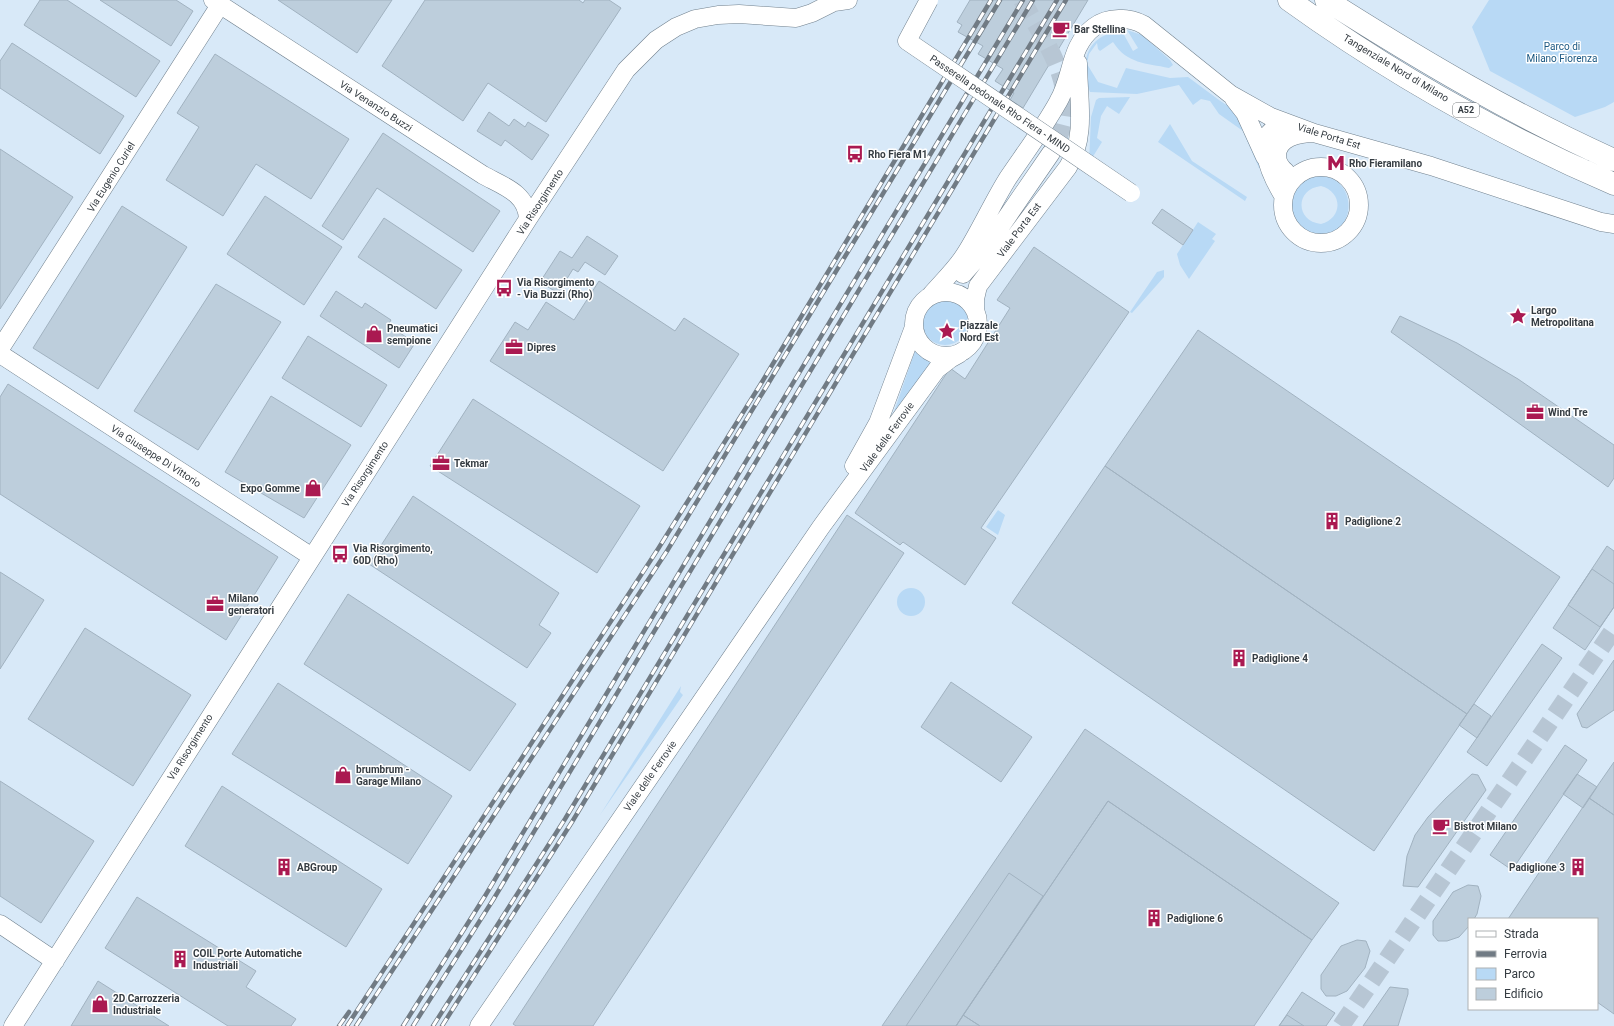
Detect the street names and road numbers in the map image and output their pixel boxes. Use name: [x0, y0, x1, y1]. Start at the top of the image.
street label: Tangenziale Nord di Milano: [1341, 32, 1451, 104]
street label: Passerella pedonale Rho Fiera - MIND: [928, 53, 1072, 155]
street label: Via Venanzio Buzzi: [338, 78, 414, 134]
road number: A52: [1453, 103, 1479, 117]
street label: Viale Porta Est: [1296, 121, 1362, 151]
street label: Via Eugenio Curiel: [85, 140, 137, 214]
street label: Via Risorgimento: [515, 167, 565, 237]
street label: Viale Porta Est: [995, 201, 1043, 259]
street label: Viale delle Ferrovie: [858, 400, 916, 474]
street label: Via Giuseppe Di Vittorio: [109, 423, 203, 489]
street label: Via Risorgimento: [340, 439, 390, 509]
street label: Via Risorgimento: [165, 712, 215, 782]
street label: Viale delle Ferrovie: [621, 739, 679, 813]

